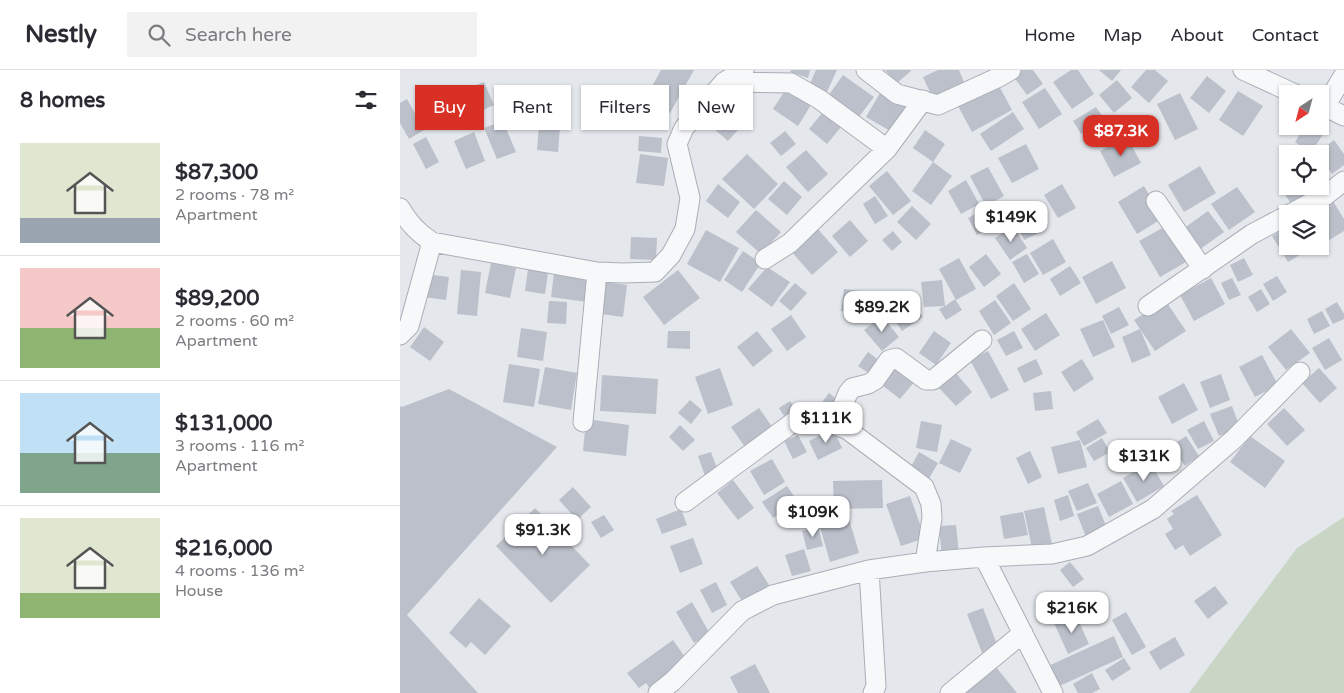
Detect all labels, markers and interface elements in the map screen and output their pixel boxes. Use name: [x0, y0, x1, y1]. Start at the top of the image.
search box: [127, 12, 477, 57]
text: Nestly: [25, 20, 97, 49]
icon: search: [145, 21, 173, 49]
text: Search here: [185, 24, 292, 46]
text: Home: [1024, 24, 1075, 46]
text: Map: [1103, 24, 1142, 46]
text: About: [1170, 24, 1224, 46]
text: Contact: [1252, 24, 1319, 46]
chip: Buy: [415, 85, 484, 130]
chip: Rent: [494, 85, 571, 130]
chip: Filters: [581, 85, 669, 130]
chip: New: [679, 85, 753, 130]
north arrow: [1279, 85, 1329, 135]
map controls: [1279, 85, 1329, 255]
icon: filters: [352, 86, 380, 114]
text: 8 homes: [20, 88, 105, 113]
pin: $87.3K: [1080, 114, 1162, 157]
text: $87.3K: [1094, 121, 1148, 141]
button: locate: [1279, 145, 1329, 195]
text: $87,300: [175, 160, 258, 185]
icon: home: [60, 163, 120, 223]
text: 2 rooms · 78 m²: [175, 185, 294, 205]
pin: $149K: [976, 200, 1046, 243]
text: Apartment: [175, 205, 258, 225]
button: layers: [1279, 205, 1329, 255]
text: $149K: [986, 207, 1036, 227]
text: $89,200: [175, 286, 259, 311]
icon: home: [60, 288, 120, 348]
pin: $89.2K: [841, 290, 923, 333]
text: $89.2K: [855, 297, 909, 317]
text: 2 rooms · 60 m²: [175, 311, 294, 331]
text: Apartment: [175, 331, 258, 351]
pin: $111K: [791, 402, 861, 444]
text: $111K: [801, 408, 851, 428]
text: $131,000: [175, 411, 273, 436]
icon: home: [60, 413, 120, 473]
text: 3 rooms · 116 m²: [175, 436, 304, 456]
pin: $131K: [1109, 440, 1179, 482]
text: $131K: [1119, 446, 1169, 466]
text: Apartment: [175, 456, 258, 476]
pin: $109K: [778, 496, 848, 538]
text: $109K: [788, 502, 838, 522]
pin: $91.3K: [502, 514, 584, 556]
text: $91.3K: [516, 520, 570, 540]
text: $216,000: [175, 536, 273, 561]
icon: home: [60, 538, 120, 598]
text: 4 rooms · 136 m²: [175, 561, 304, 581]
text: House: [175, 581, 223, 601]
pin: $216K: [1037, 592, 1107, 634]
text: $216K: [1047, 598, 1097, 618]

